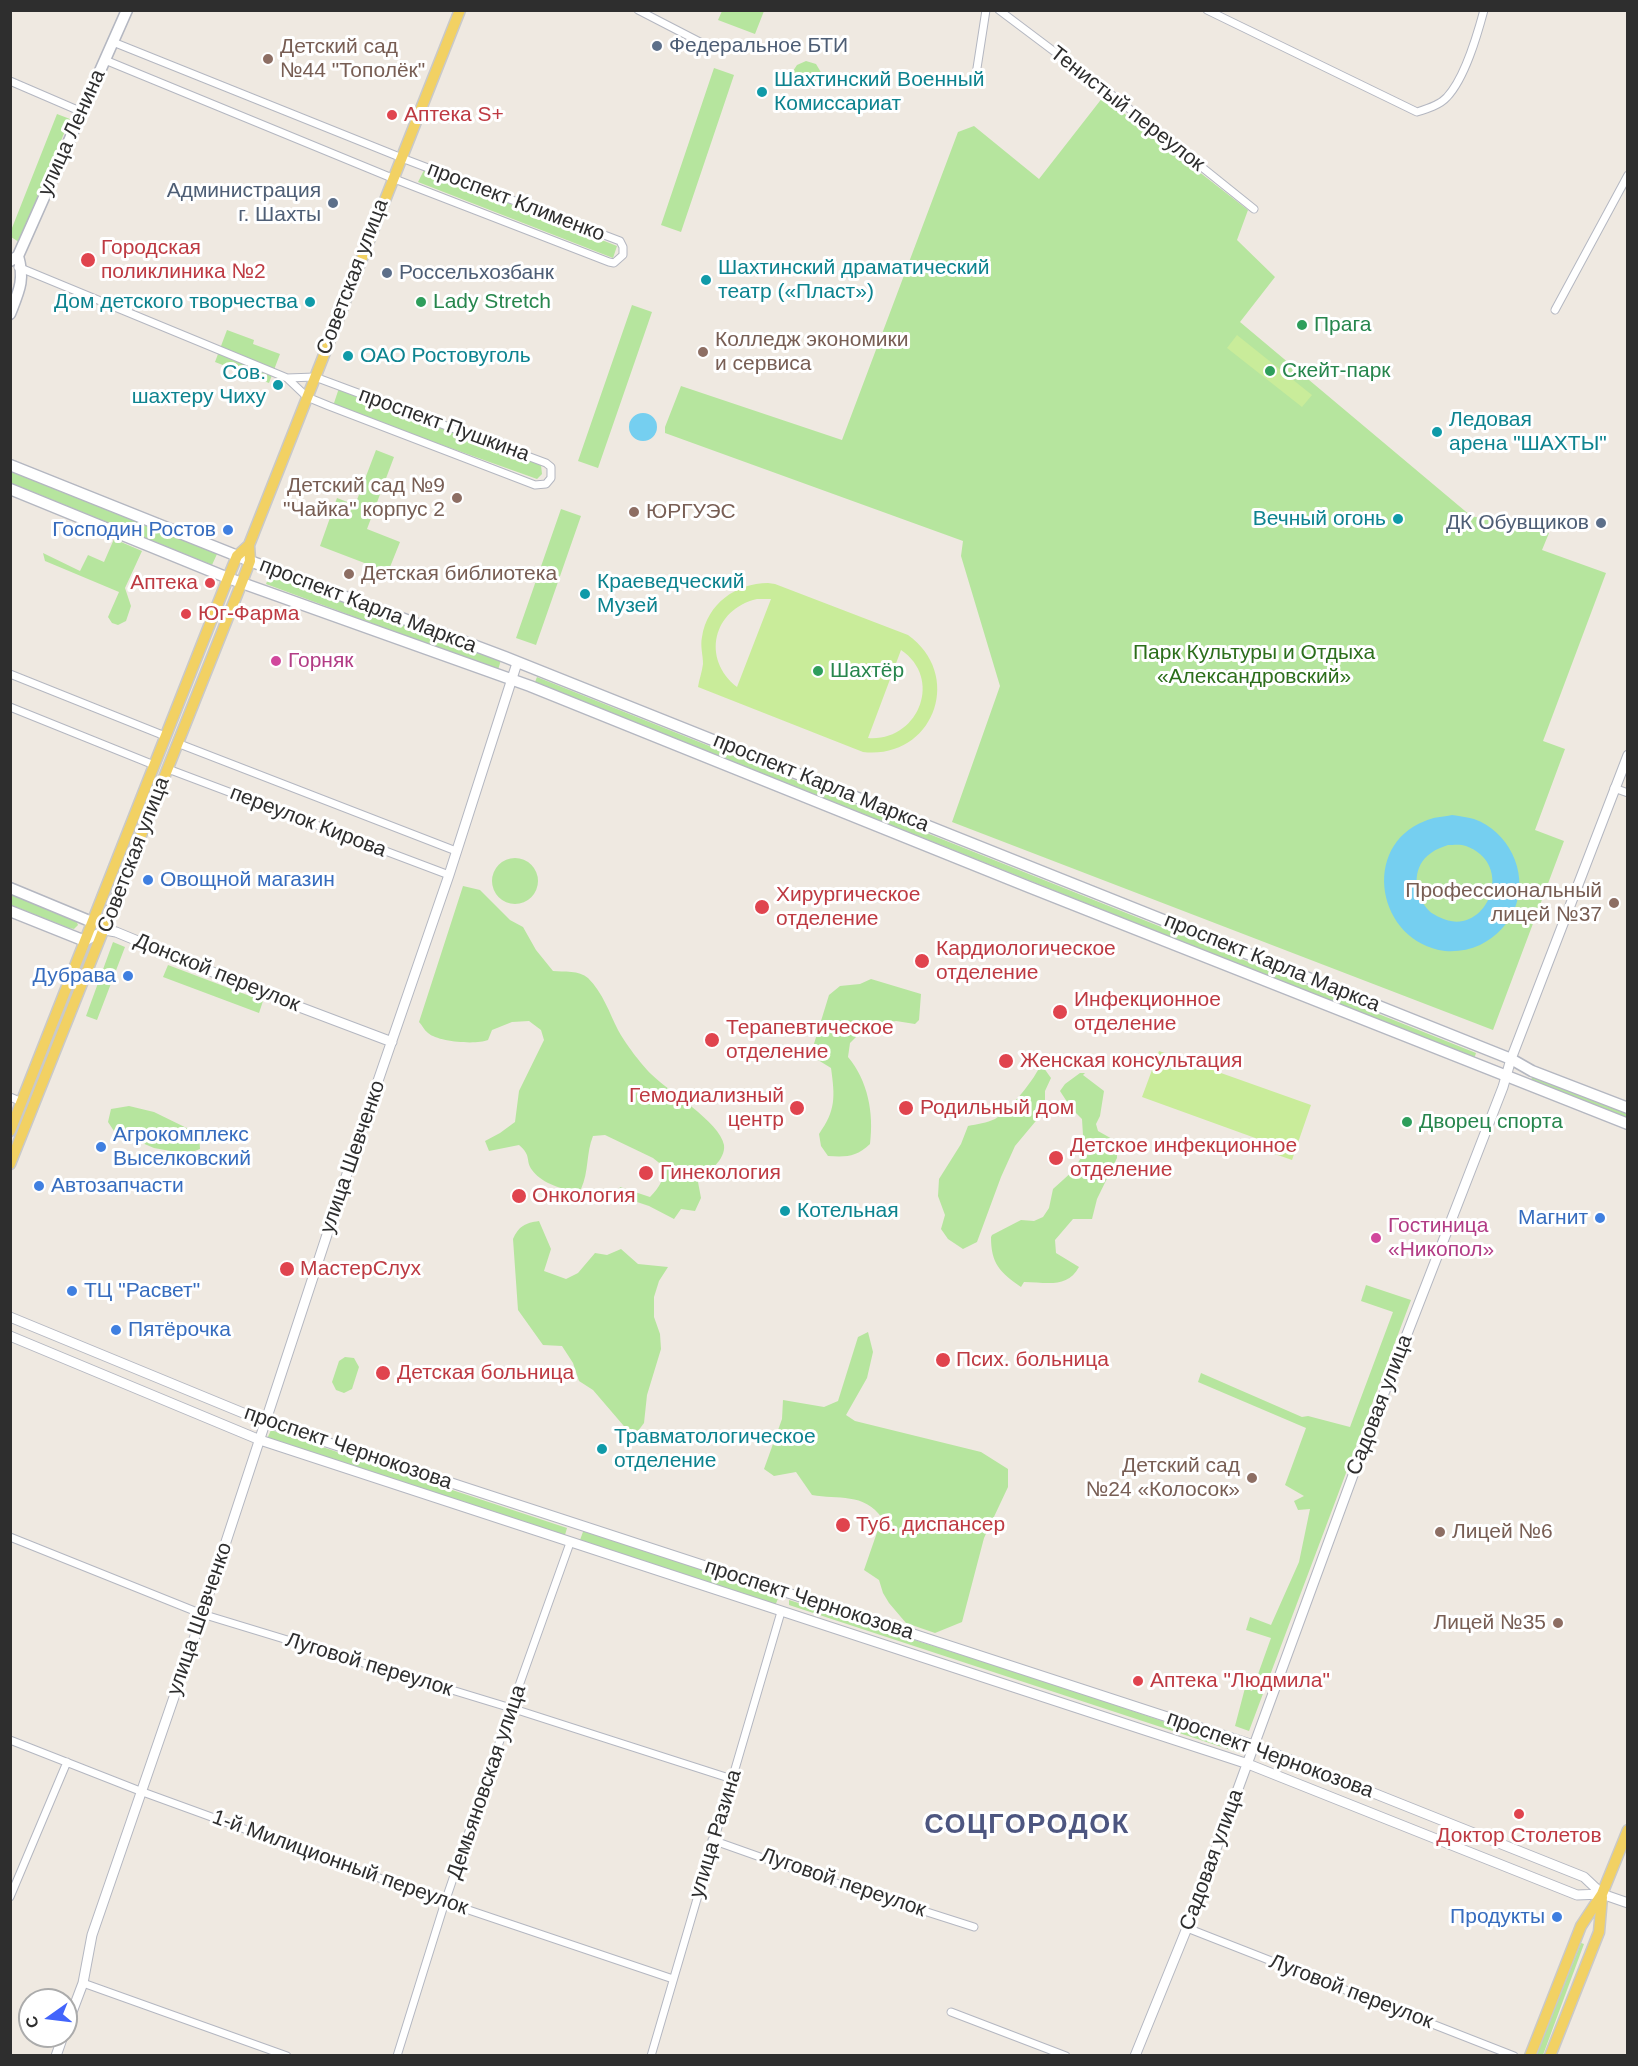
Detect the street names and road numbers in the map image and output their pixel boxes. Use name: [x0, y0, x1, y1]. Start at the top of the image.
street label: Тенистый переулок: [1045, 41, 1209, 177]
street label: улица Ленина: [33, 66, 111, 200]
street label: проспект Клименко: [424, 157, 608, 247]
street label: Советская улица: [312, 196, 394, 358]
street label: проспект Пушкина: [355, 382, 533, 468]
street label: проспект Карла Маркса: [256, 553, 480, 659]
street label: проспект Карла Маркса: [709, 728, 933, 838]
street label: Советская улица: [93, 774, 175, 936]
street label: переулок Кирова: [226, 781, 390, 863]
street label: проспект Карла Маркса: [1160, 908, 1384, 1018]
street label: Донской переулок: [130, 928, 304, 1018]
street label: улица Шевченко: [315, 1077, 391, 1237]
street label: Садовая улица: [1342, 1331, 1418, 1479]
street label: проспект Чернокозова: [241, 1401, 455, 1495]
street label: улица Шевченко: [162, 1539, 238, 1699]
street label: проспект Чернокозова: [701, 1554, 917, 1646]
street label: Луговой переулок: [283, 1628, 455, 1702]
street label: Демьяновская улица: [442, 1682, 532, 1882]
street label: проспект Чернокозова: [1163, 1706, 1377, 1804]
street label: улица Разина: [685, 1767, 747, 1901]
street label: Садовая улица: [1175, 1786, 1249, 1934]
street label: 1-й Милиционный переулок: [209, 1805, 471, 1921]
street label: Луговой переулок: [757, 1843, 929, 1923]
street label: Луговой переулок: [1266, 1949, 1436, 2035]

